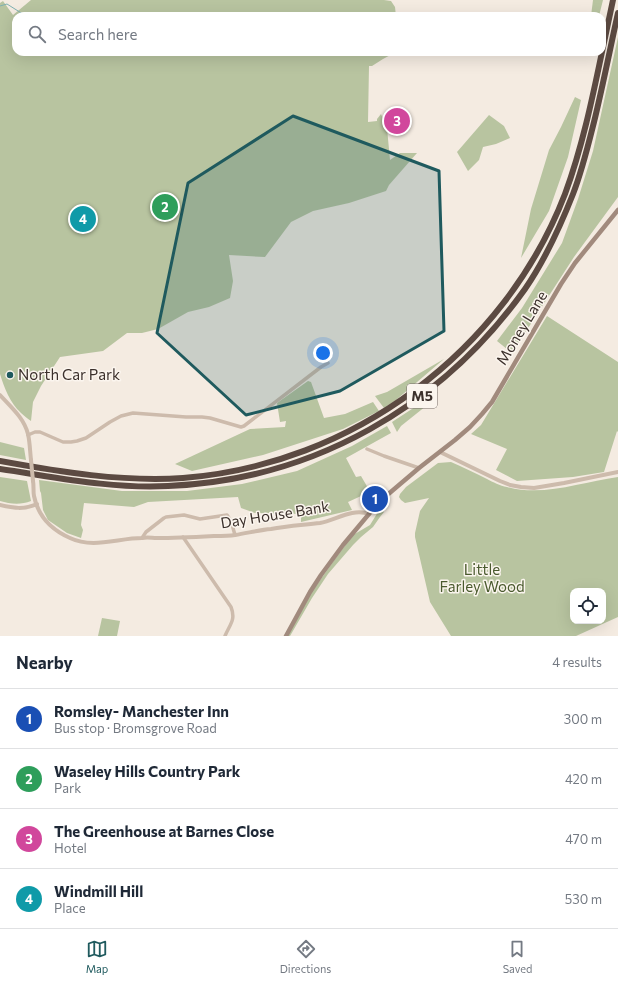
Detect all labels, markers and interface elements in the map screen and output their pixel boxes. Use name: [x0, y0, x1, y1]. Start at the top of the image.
search box: [12, 12, 606, 56]
icon: search: [26, 23, 48, 45]
text: Search here: [58, 25, 137, 43]
pin: 3: [384, 106, 410, 136]
pin: 2: [152, 192, 178, 222]
pin: 4: [70, 204, 96, 234]
street label: Money Lane: [492, 287, 550, 368]
your location: [313, 343, 333, 363]
place label: North Car Park: [18, 365, 120, 383]
marker: North Car Park: [5, 370, 15, 380]
road number: M5: [407, 384, 437, 408]
pin: 1: [362, 484, 388, 514]
street label: Day House Bank: [219, 497, 330, 531]
park label: Little Farley Wood: [439, 560, 525, 595]
map controls: [570, 588, 606, 624]
button: locate: [570, 588, 606, 624]
text: Nearby: [16, 652, 73, 673]
text: 4 results: [552, 654, 602, 670]
text: Romsley- Manchester Inn: [54, 702, 229, 720]
text: 1: [26, 711, 32, 727]
text: 300 m: [564, 711, 602, 727]
text: Bus stop · Bromsgrove Road: [54, 720, 217, 736]
text: Waseley Hills Country Park: [54, 762, 240, 780]
text: 2: [25, 771, 33, 787]
text: 420 m: [565, 771, 602, 787]
text: Park: [54, 780, 81, 796]
text: The Greenhouse at Barnes Close: [54, 822, 274, 840]
text: 3: [25, 831, 33, 847]
text: 470 m: [565, 831, 602, 847]
text: Hotel: [54, 840, 87, 856]
text: Windmill Hill: [54, 882, 143, 900]
text: 4: [25, 891, 33, 907]
text: 530 m: [565, 891, 602, 907]
text: Place: [54, 900, 86, 916]
tab: Map: [86, 938, 108, 975]
tab: Directions: [280, 938, 331, 975]
tab: Saved: [503, 938, 532, 975]

